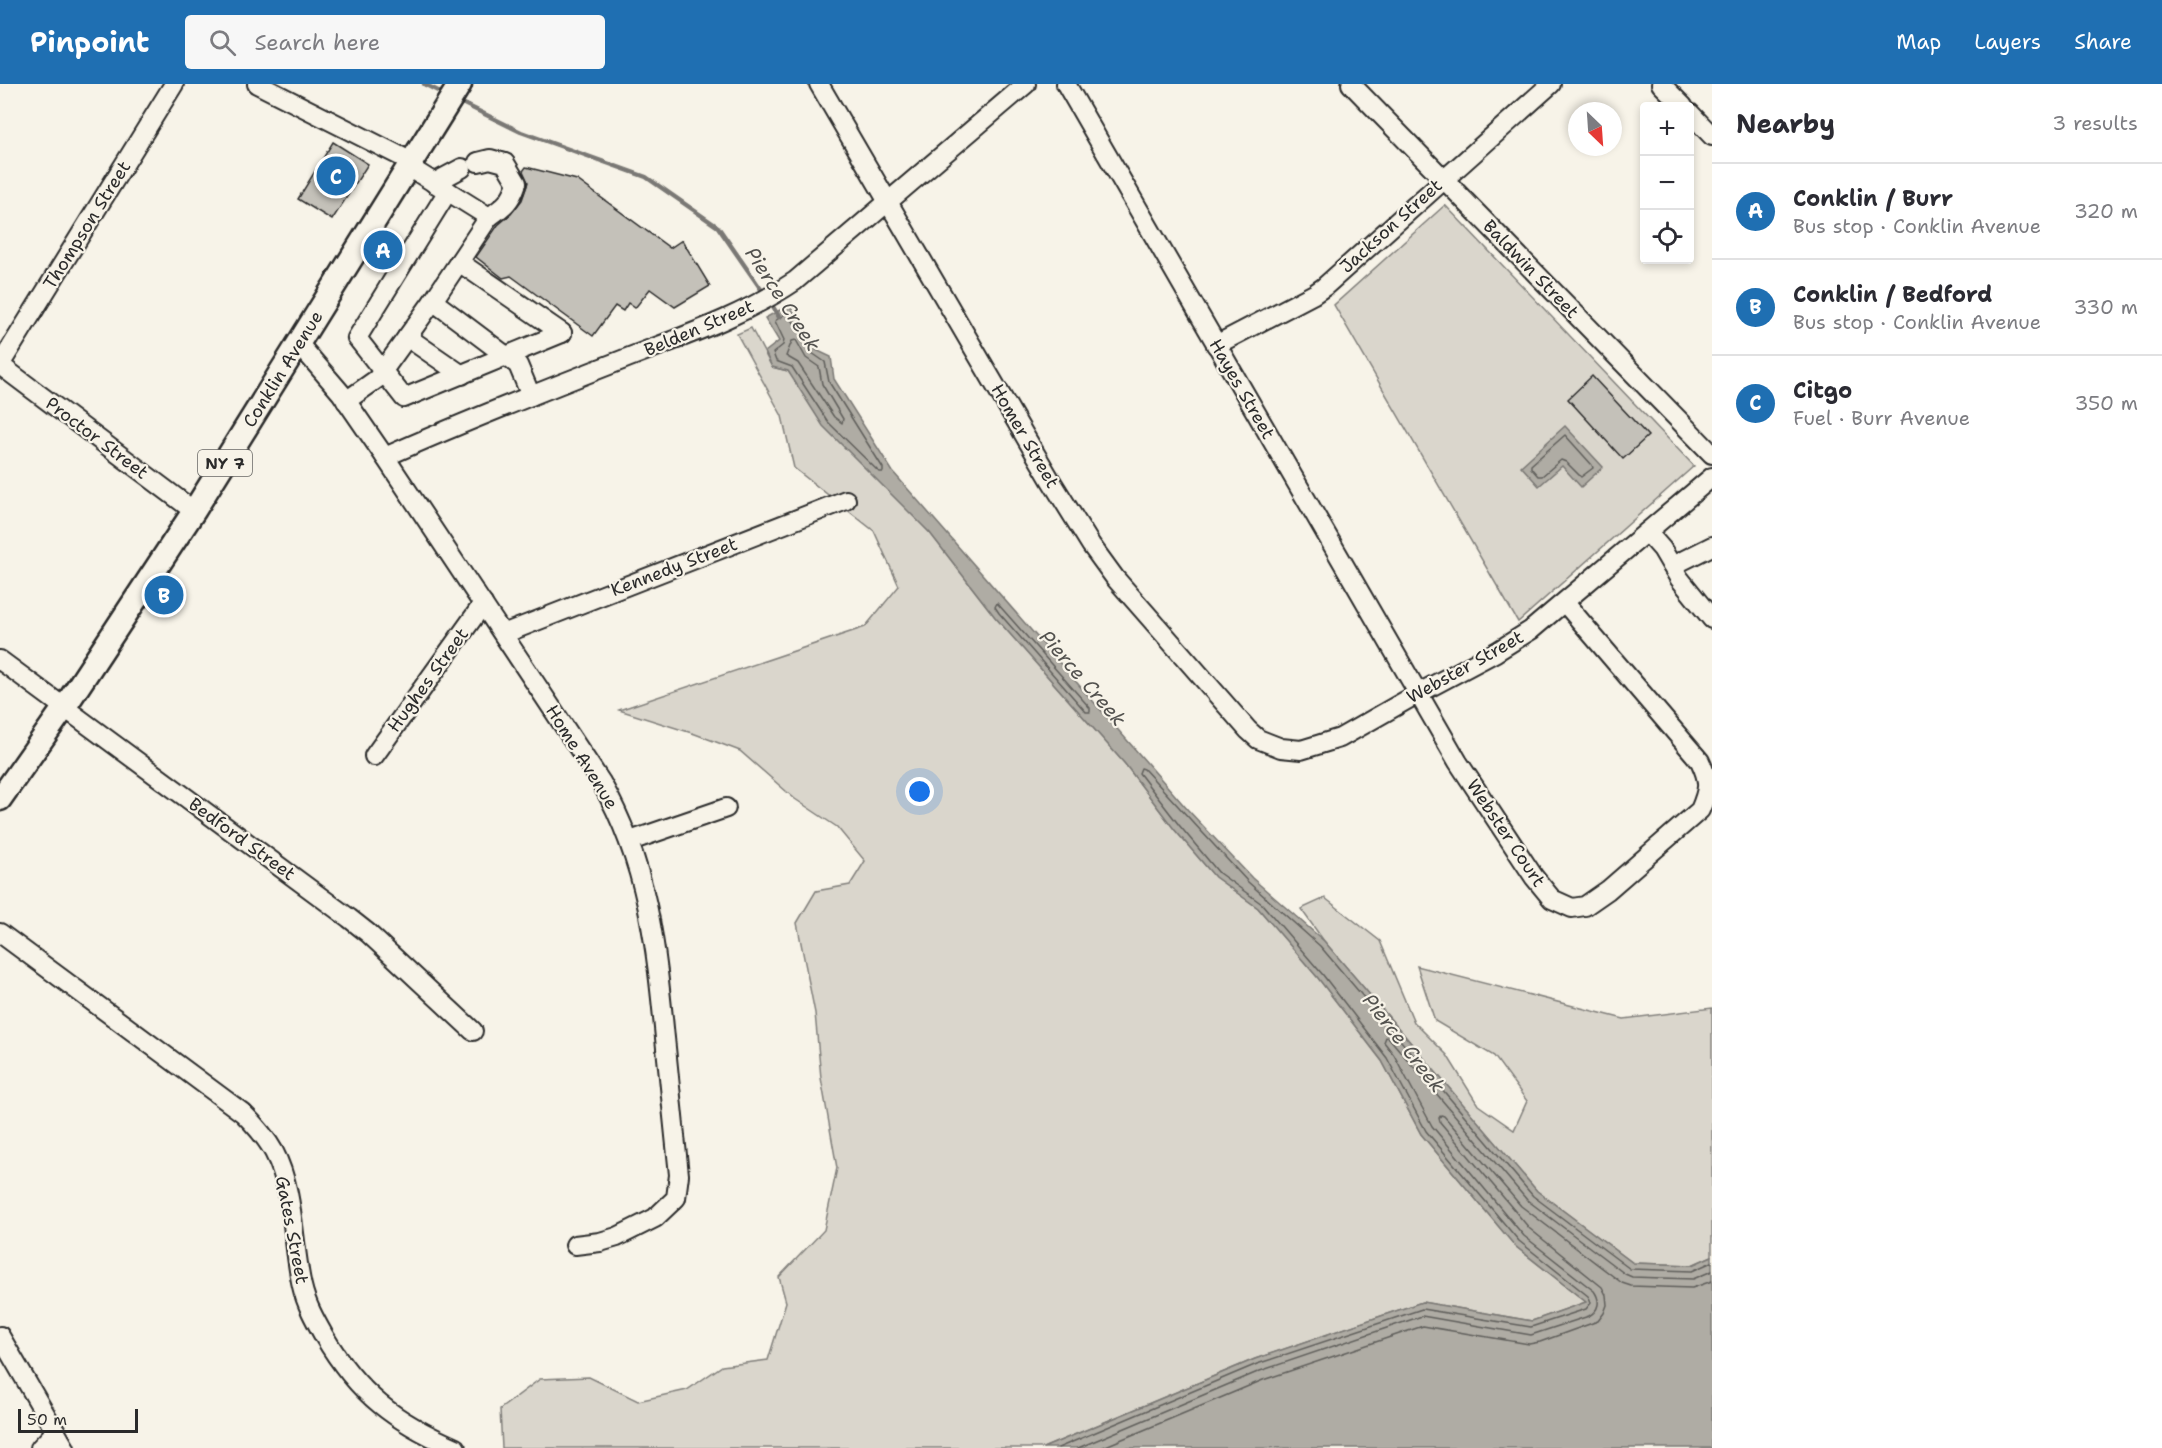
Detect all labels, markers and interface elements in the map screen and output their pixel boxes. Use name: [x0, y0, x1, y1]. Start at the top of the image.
search box: [185, 15, 605, 69]
text: Pinpoint: [30, 23, 149, 61]
icon: search: [206, 26, 239, 59]
text: Search here: [254, 28, 380, 57]
text: Map: [1896, 28, 1941, 56]
text: Layers: [1974, 28, 2041, 56]
text: Share: [2074, 28, 2132, 56]
north arrow: [1568, 102, 1622, 156]
map controls: [1640, 102, 1694, 264]
button: +: [1640, 102, 1694, 156]
text: Nearby: [1736, 106, 1835, 141]
text: 3 results: [2052, 110, 2138, 136]
pin: C: [316, 154, 356, 199]
street label: Thompson Street: [38, 156, 136, 294]
button: −: [1640, 156, 1694, 210]
street label: Jackson Street: [1335, 173, 1447, 278]
text: Conklin / Burr: [1793, 184, 1953, 213]
text: A: [1748, 198, 1763, 224]
text: 320 m: [2074, 198, 2138, 224]
button: locate: [1640, 210, 1694, 264]
text: Bus stop · Conklin Avenue: [1793, 213, 2041, 239]
street label: Baldwin Street: [1478, 214, 1584, 324]
pin: A: [364, 228, 403, 272]
water label: Pierce Creek: [740, 242, 827, 357]
text: Conklin / Bedford: [1793, 280, 1992, 309]
street label: Belden Street: [640, 294, 758, 362]
text: B: [1749, 294, 1762, 320]
text: 330 m: [2074, 294, 2138, 320]
street label: Conklin Avenue: [238, 306, 328, 432]
text: Bus stop · Conklin Avenue: [1793, 309, 2041, 335]
street label: Hayes Street: [1204, 335, 1280, 444]
text: Citgo: [1793, 376, 1852, 405]
street label: Homer Street: [985, 379, 1065, 493]
text: C: [1749, 390, 1762, 416]
text: 350 m: [2074, 390, 2138, 416]
street label: Proctor Street: [41, 391, 153, 485]
text: Fuel · Burr Avenue: [1793, 405, 1970, 431]
road number: NY 7: [198, 450, 252, 476]
street label: Kennedy Street: [607, 532, 741, 602]
pin: B: [144, 572, 184, 618]
street label: Hughes Street: [382, 623, 474, 737]
water label: Pierce Creek: [1034, 624, 1132, 732]
street label: Webster Street: [1402, 625, 1528, 709]
street label: Home Avenue: [540, 700, 624, 814]
street label: Webster Court: [1461, 774, 1551, 892]
your location: [905, 777, 934, 806]
street label: Bedford Street: [184, 792, 300, 886]
water label: Pierce Creek: [1357, 988, 1451, 1098]
street label: Gates Street: [270, 1174, 314, 1286]
scale bar: [18, 1406, 138, 1434]
text: 50 m: [27, 1409, 67, 1430]

